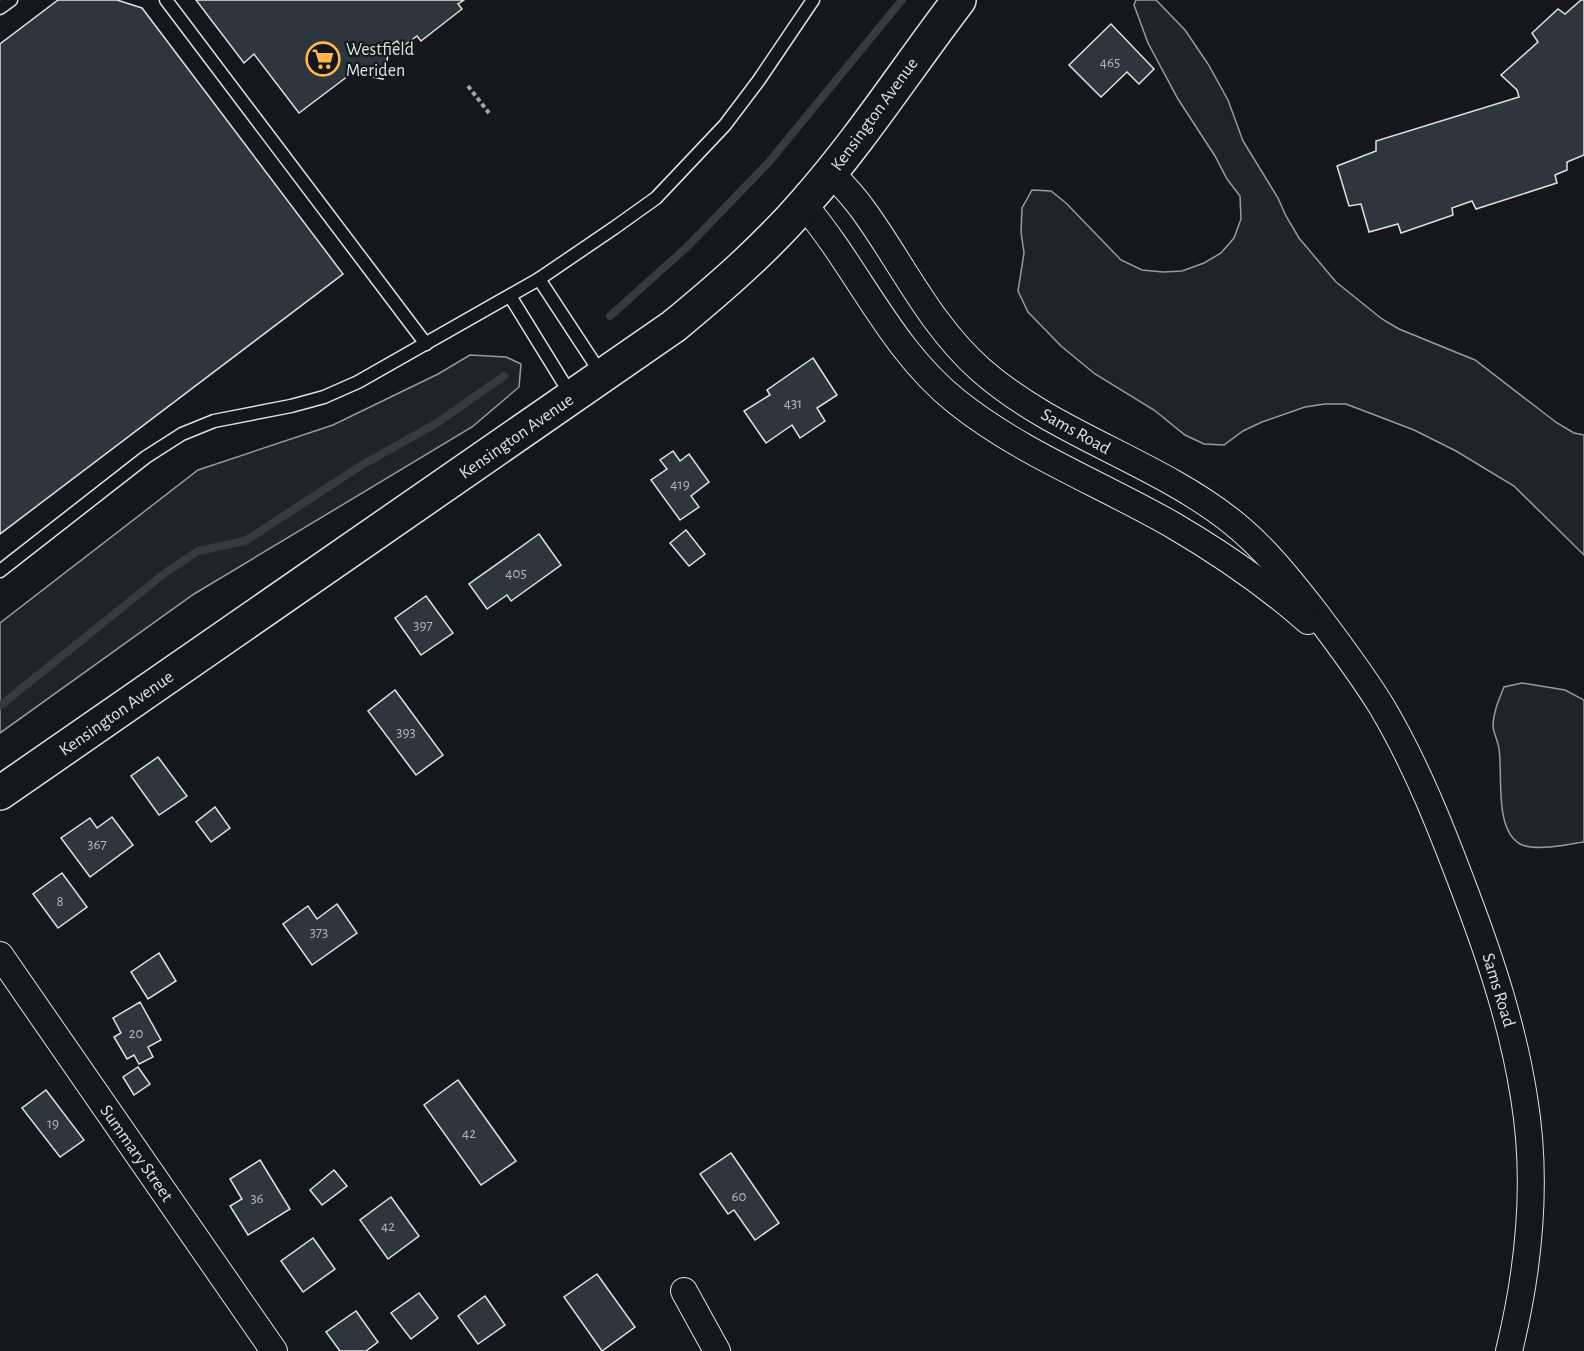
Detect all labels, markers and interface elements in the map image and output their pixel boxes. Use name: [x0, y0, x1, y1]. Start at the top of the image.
supermarket icon: Westfield Meriden: [305, 41, 341, 77]
place label: Westfield Meriden: [346, 41, 414, 80]
street label: Kensington Avenue: [828, 55, 922, 174]
house number: 465: [1100, 55, 1120, 70]
street label: Kensington Avenue: [456, 391, 577, 483]
house number: 431: [784, 396, 802, 411]
street label: Sams Road: [1038, 406, 1113, 458]
house number: 419: [670, 477, 690, 492]
house number: 405: [505, 566, 527, 581]
house number: 397: [413, 618, 433, 633]
street label: Kensington Avenue: [56, 668, 177, 760]
house number: 393: [396, 725, 416, 740]
house number: 367: [87, 837, 107, 852]
house number: 8: [56, 894, 64, 909]
house number: 373: [310, 925, 328, 940]
street label: Sams Road: [1478, 951, 1518, 1029]
house number: 20: [129, 1026, 143, 1041]
street label: Summary Street: [96, 1102, 176, 1205]
house number: 19: [47, 1116, 59, 1131]
house number: 42: [462, 1126, 476, 1141]
house number: 60: [732, 1189, 747, 1204]
house number: 36: [250, 1191, 264, 1206]
house number: 42: [381, 1219, 395, 1234]

